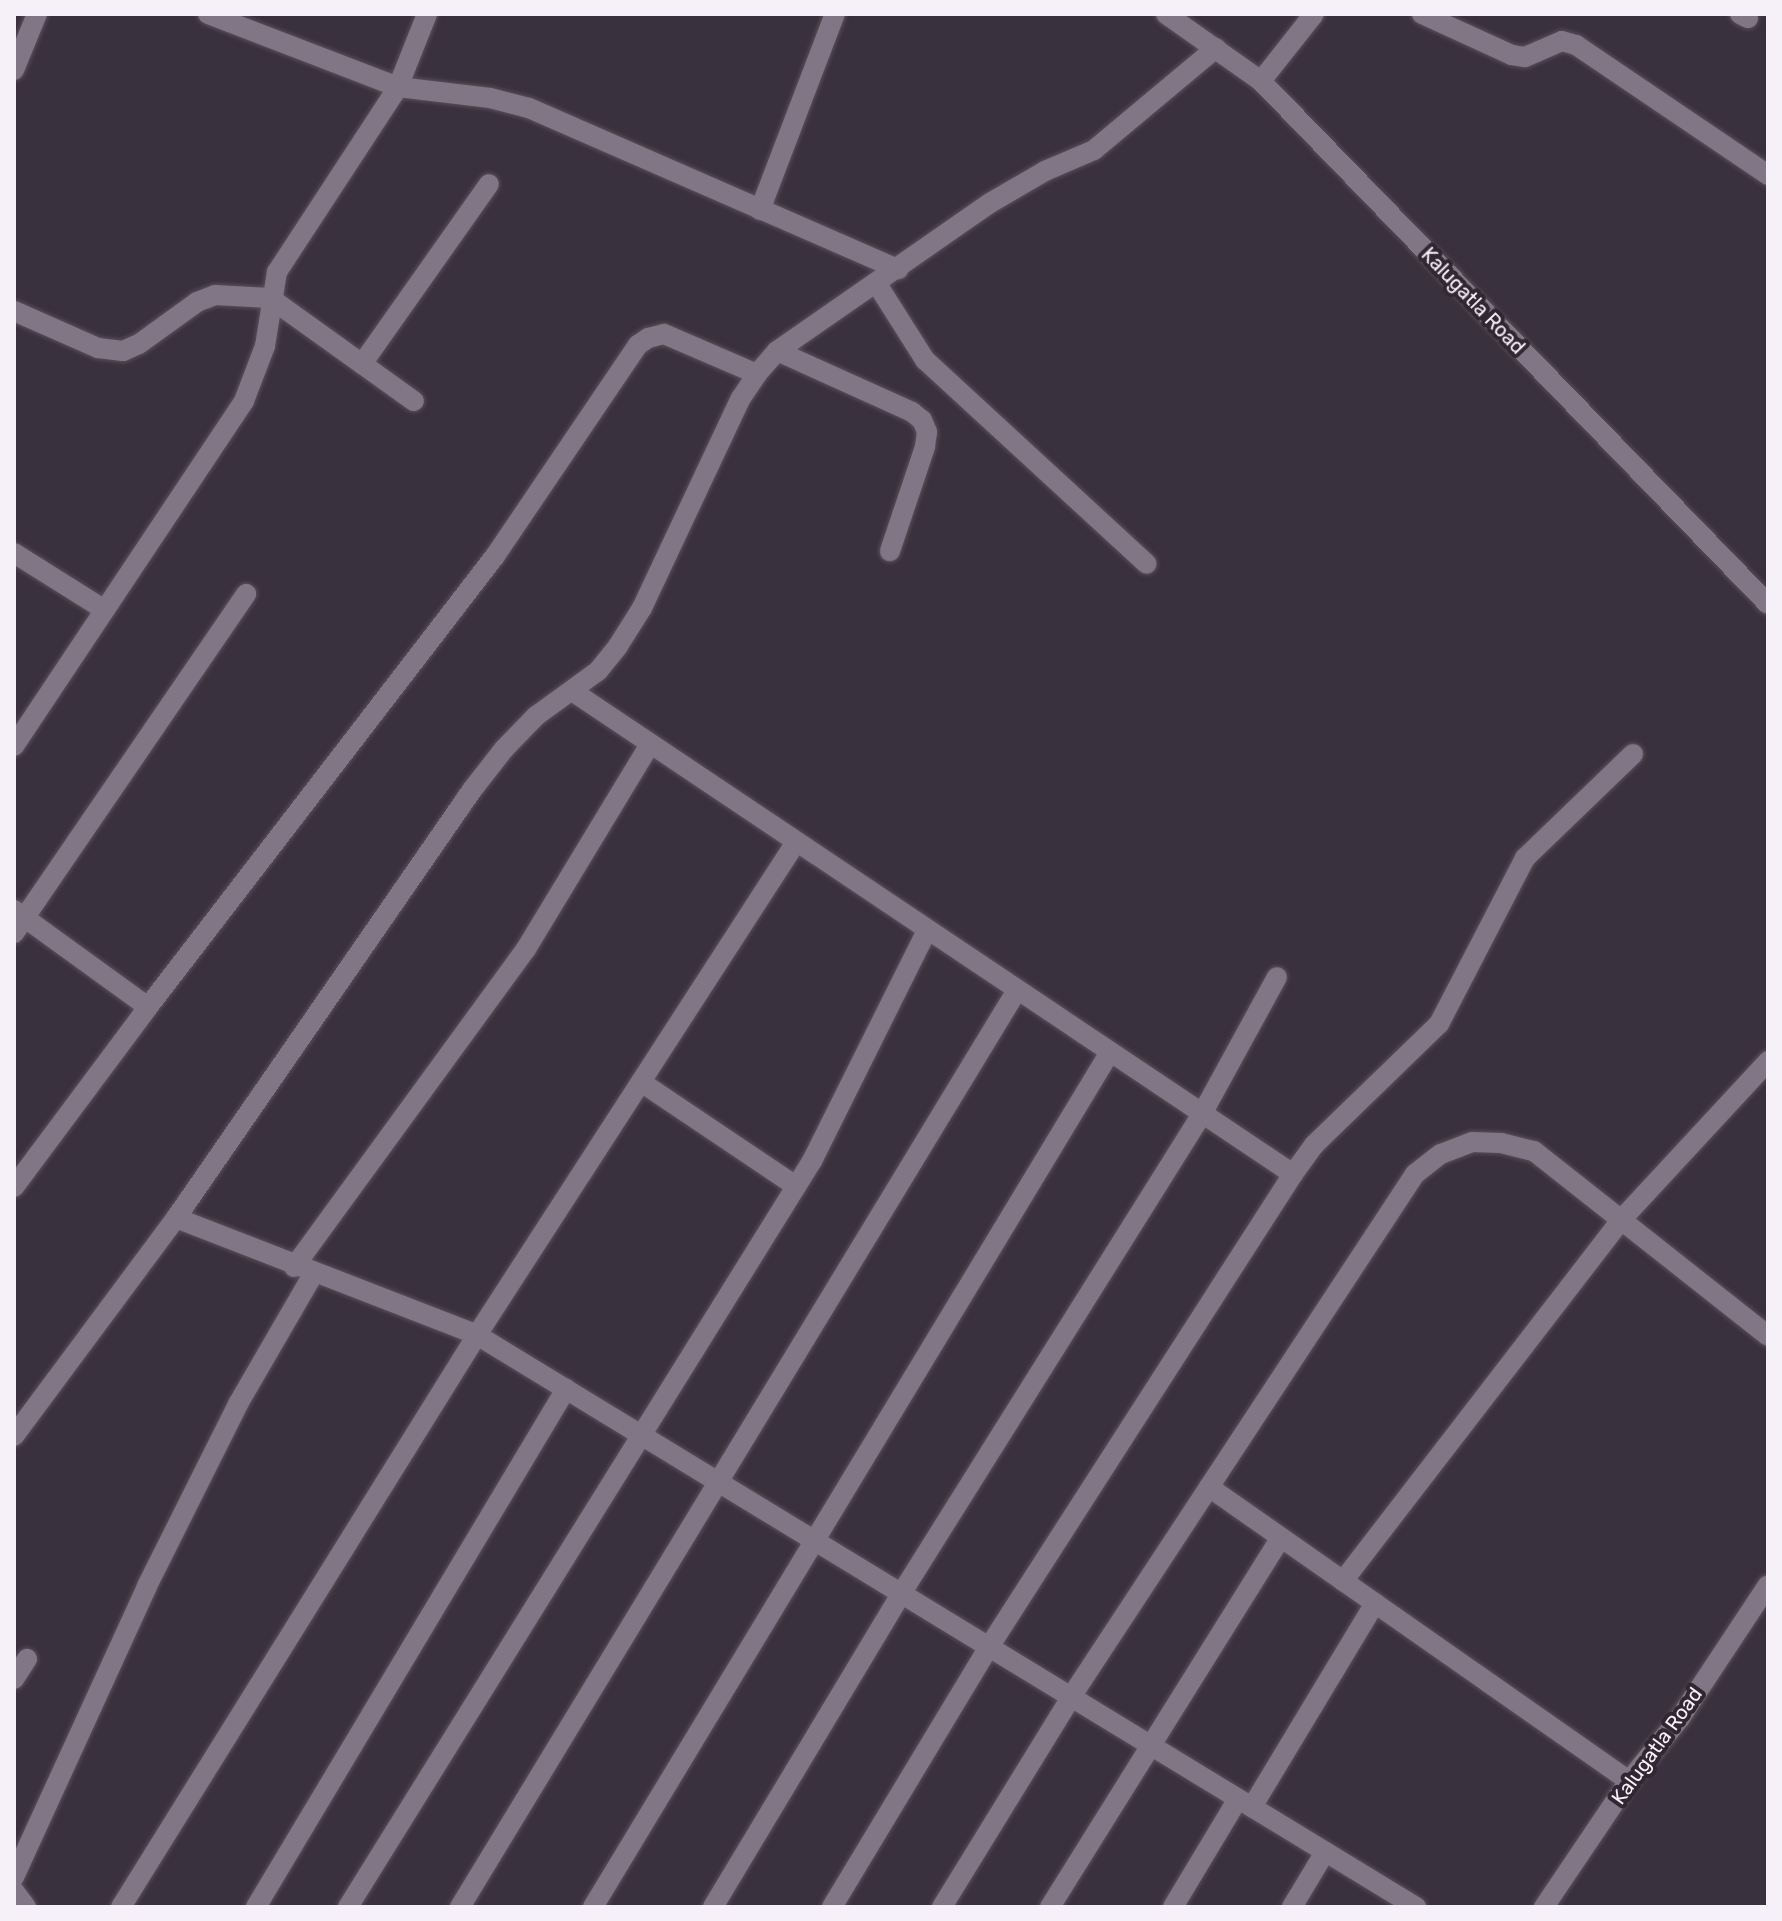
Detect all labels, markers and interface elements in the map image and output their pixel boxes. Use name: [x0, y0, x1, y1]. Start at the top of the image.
street label: Kalugatla Road: [1416, 243, 1530, 359]
street label: Kalugatla Road: [1607, 1683, 1707, 1809]

